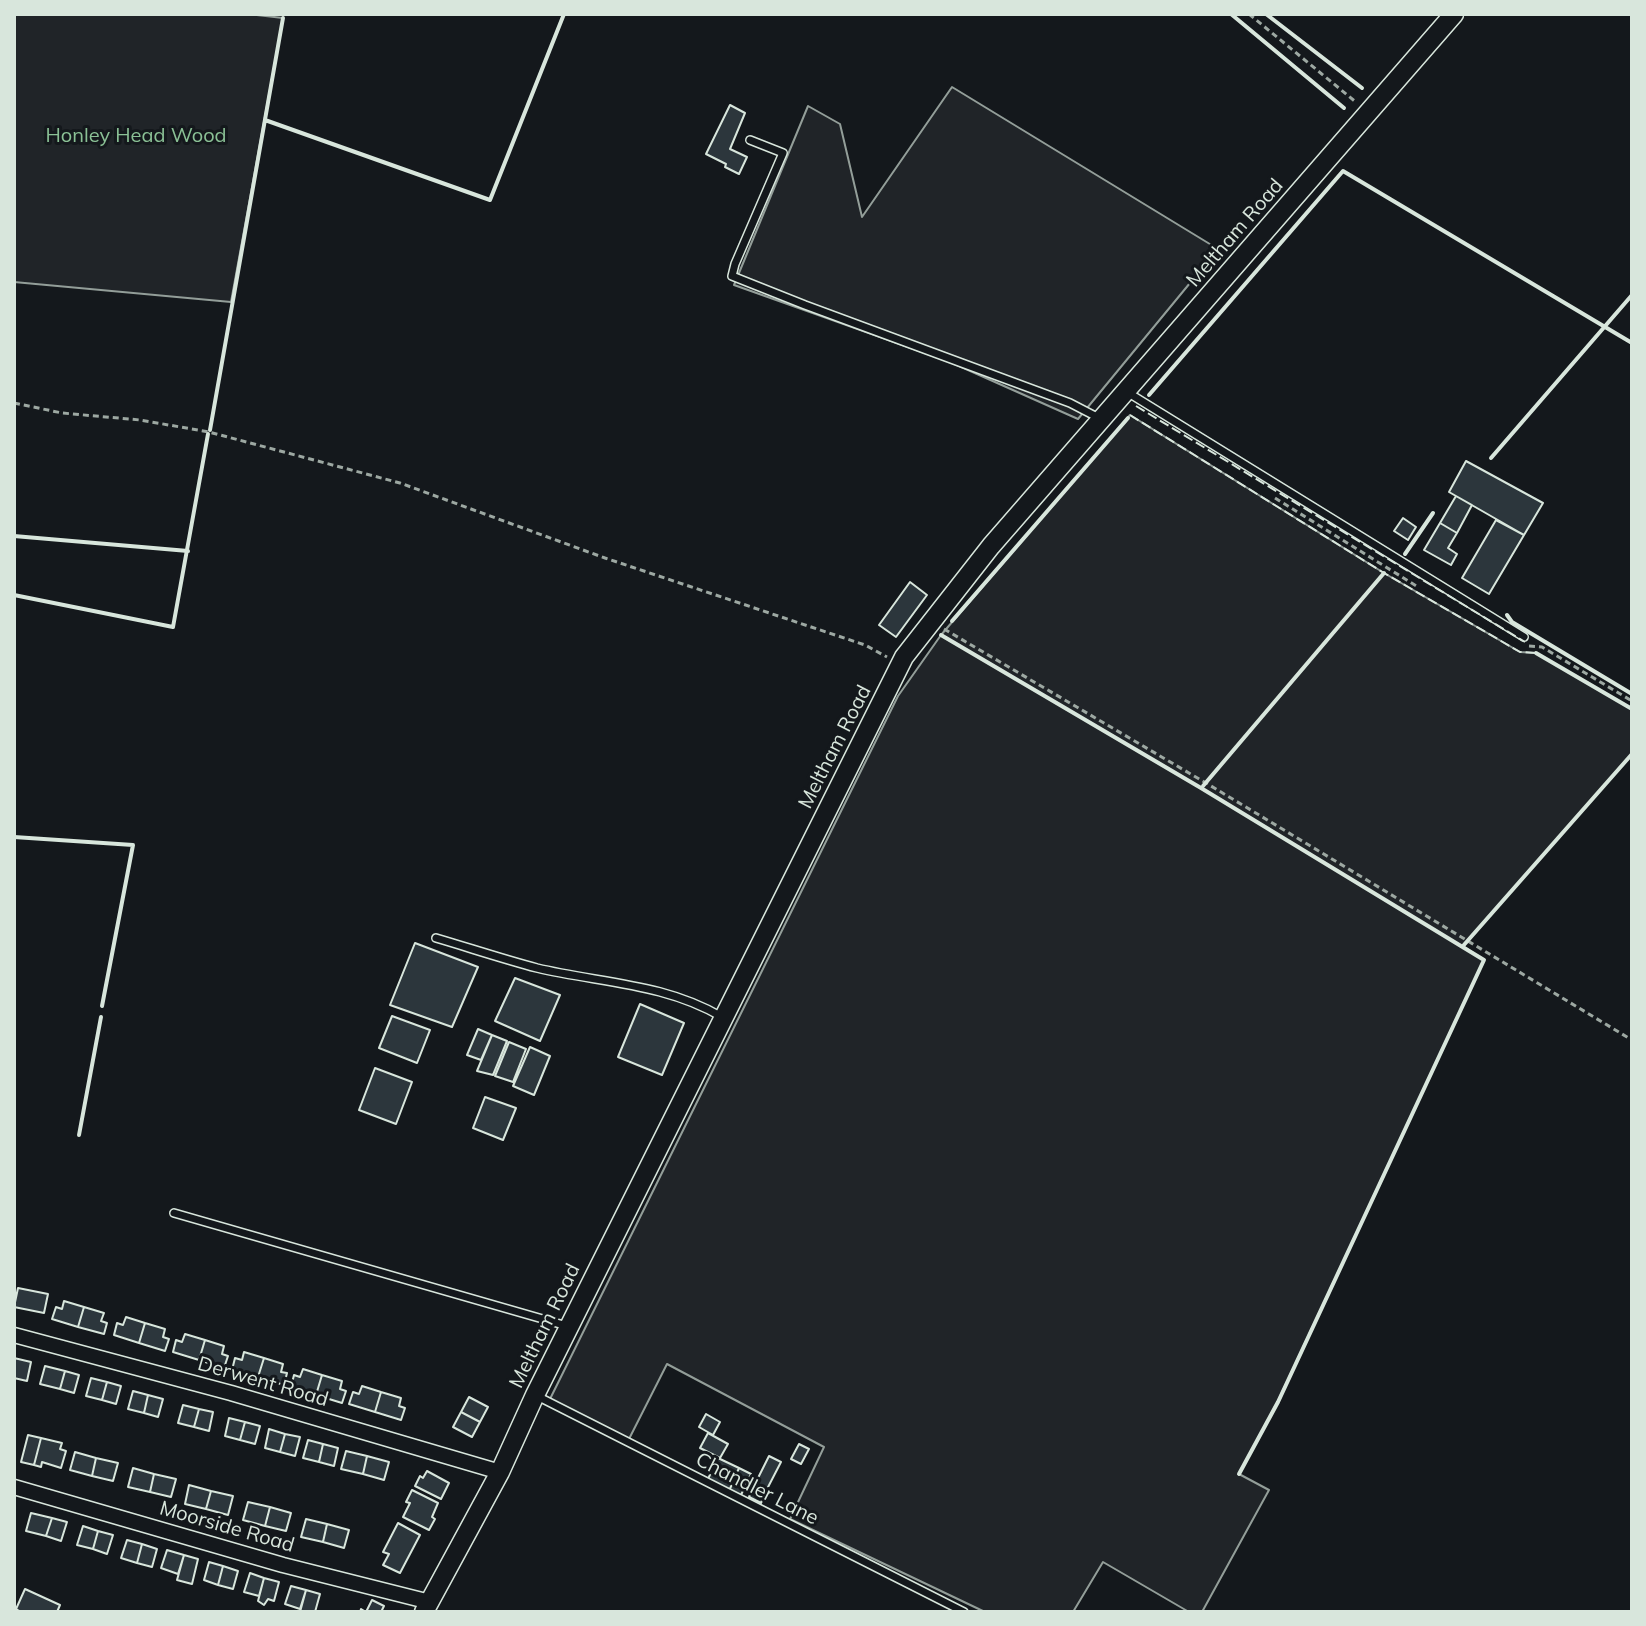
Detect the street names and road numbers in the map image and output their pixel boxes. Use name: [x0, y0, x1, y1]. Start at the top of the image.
street label: Meltham Road: [1182, 174, 1288, 292]
street label: Meltham Road: [794, 681, 876, 813]
street label: Meltham Road: [505, 1260, 585, 1392]
street label: Derwent Road: [195, 1352, 331, 1412]
street label: Chandler Lane: [692, 1448, 822, 1530]
street label: Moorside Road: [157, 1496, 297, 1558]

